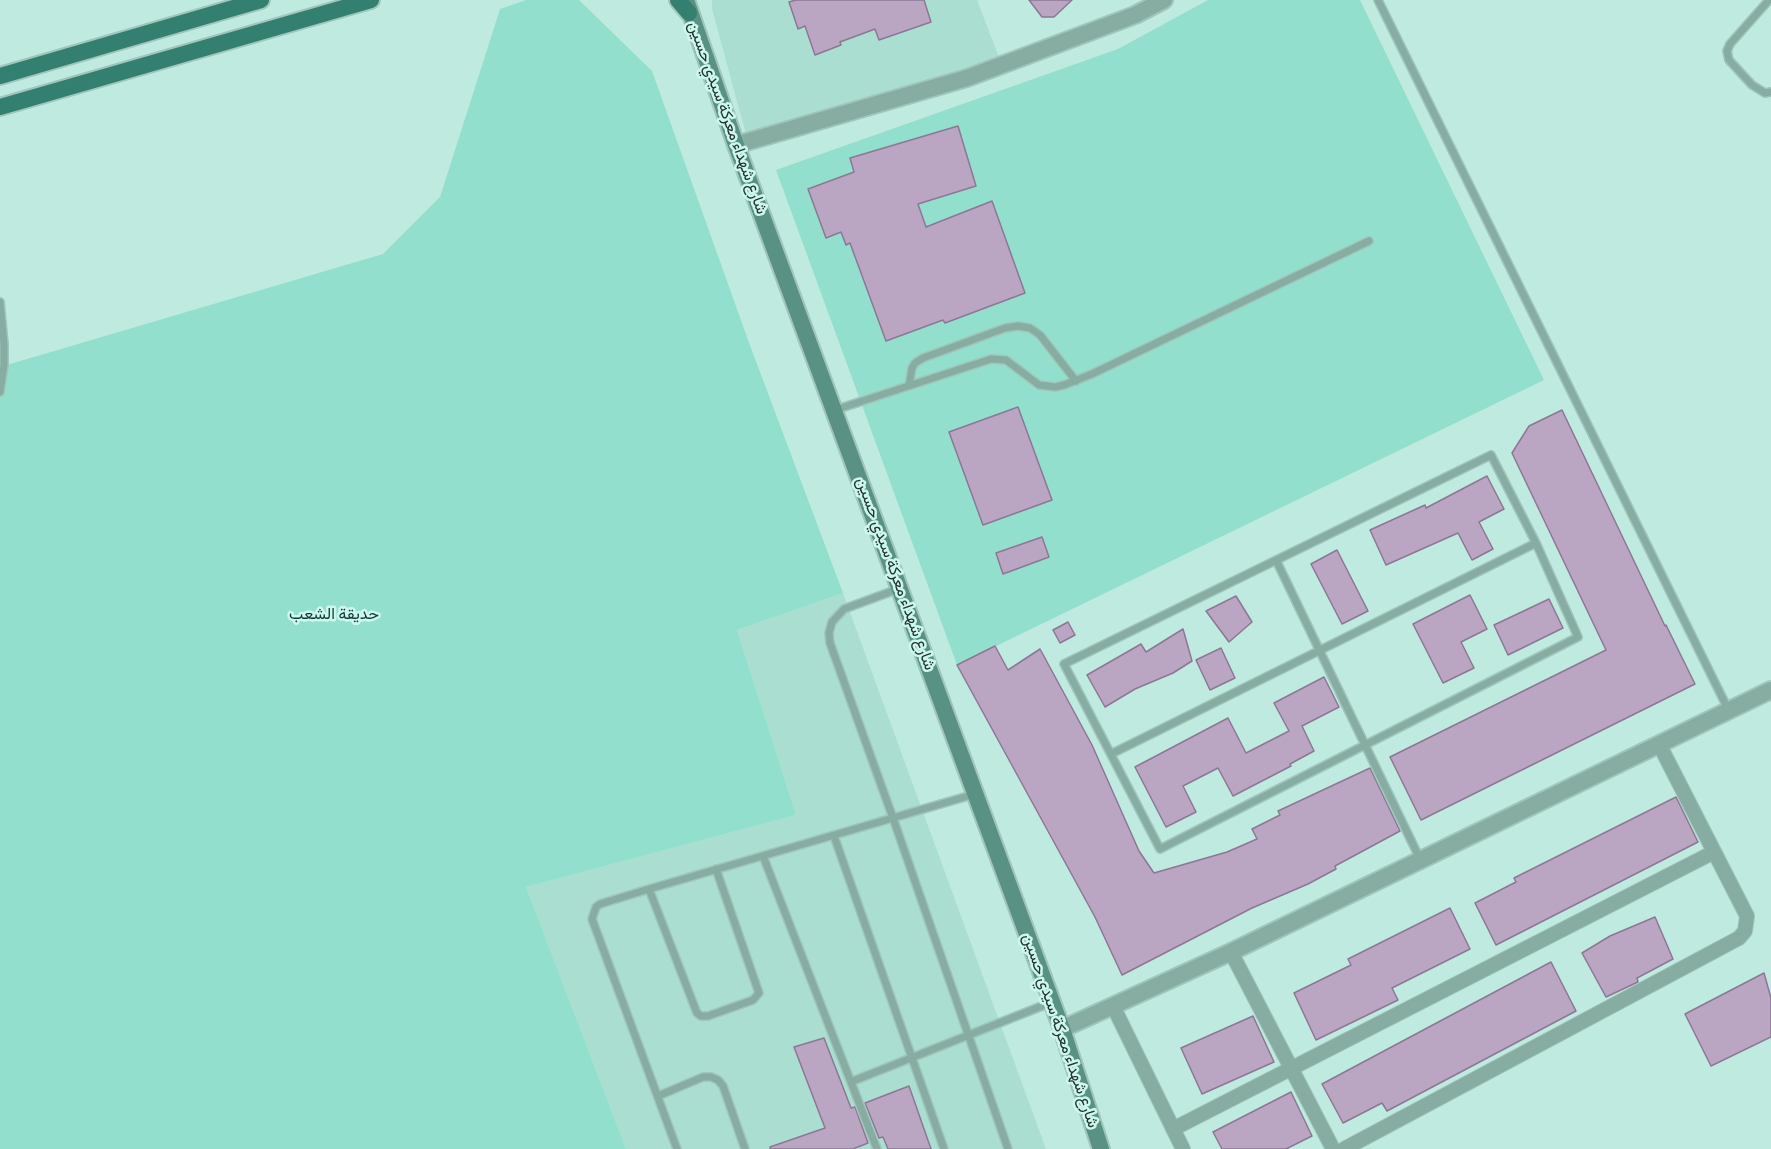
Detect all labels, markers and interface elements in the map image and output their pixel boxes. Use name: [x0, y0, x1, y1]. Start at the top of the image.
street label: شارع شهداء معركة سيدي حسين: [683, 19, 771, 217]
street label: شارع شهداء معركة سيدي حسين: [851, 475, 939, 673]
park label: حديقة الشعب: [289, 605, 379, 625]
street label: شارع شهداء معركة سيدي حسين: [1018, 932, 1102, 1130]

